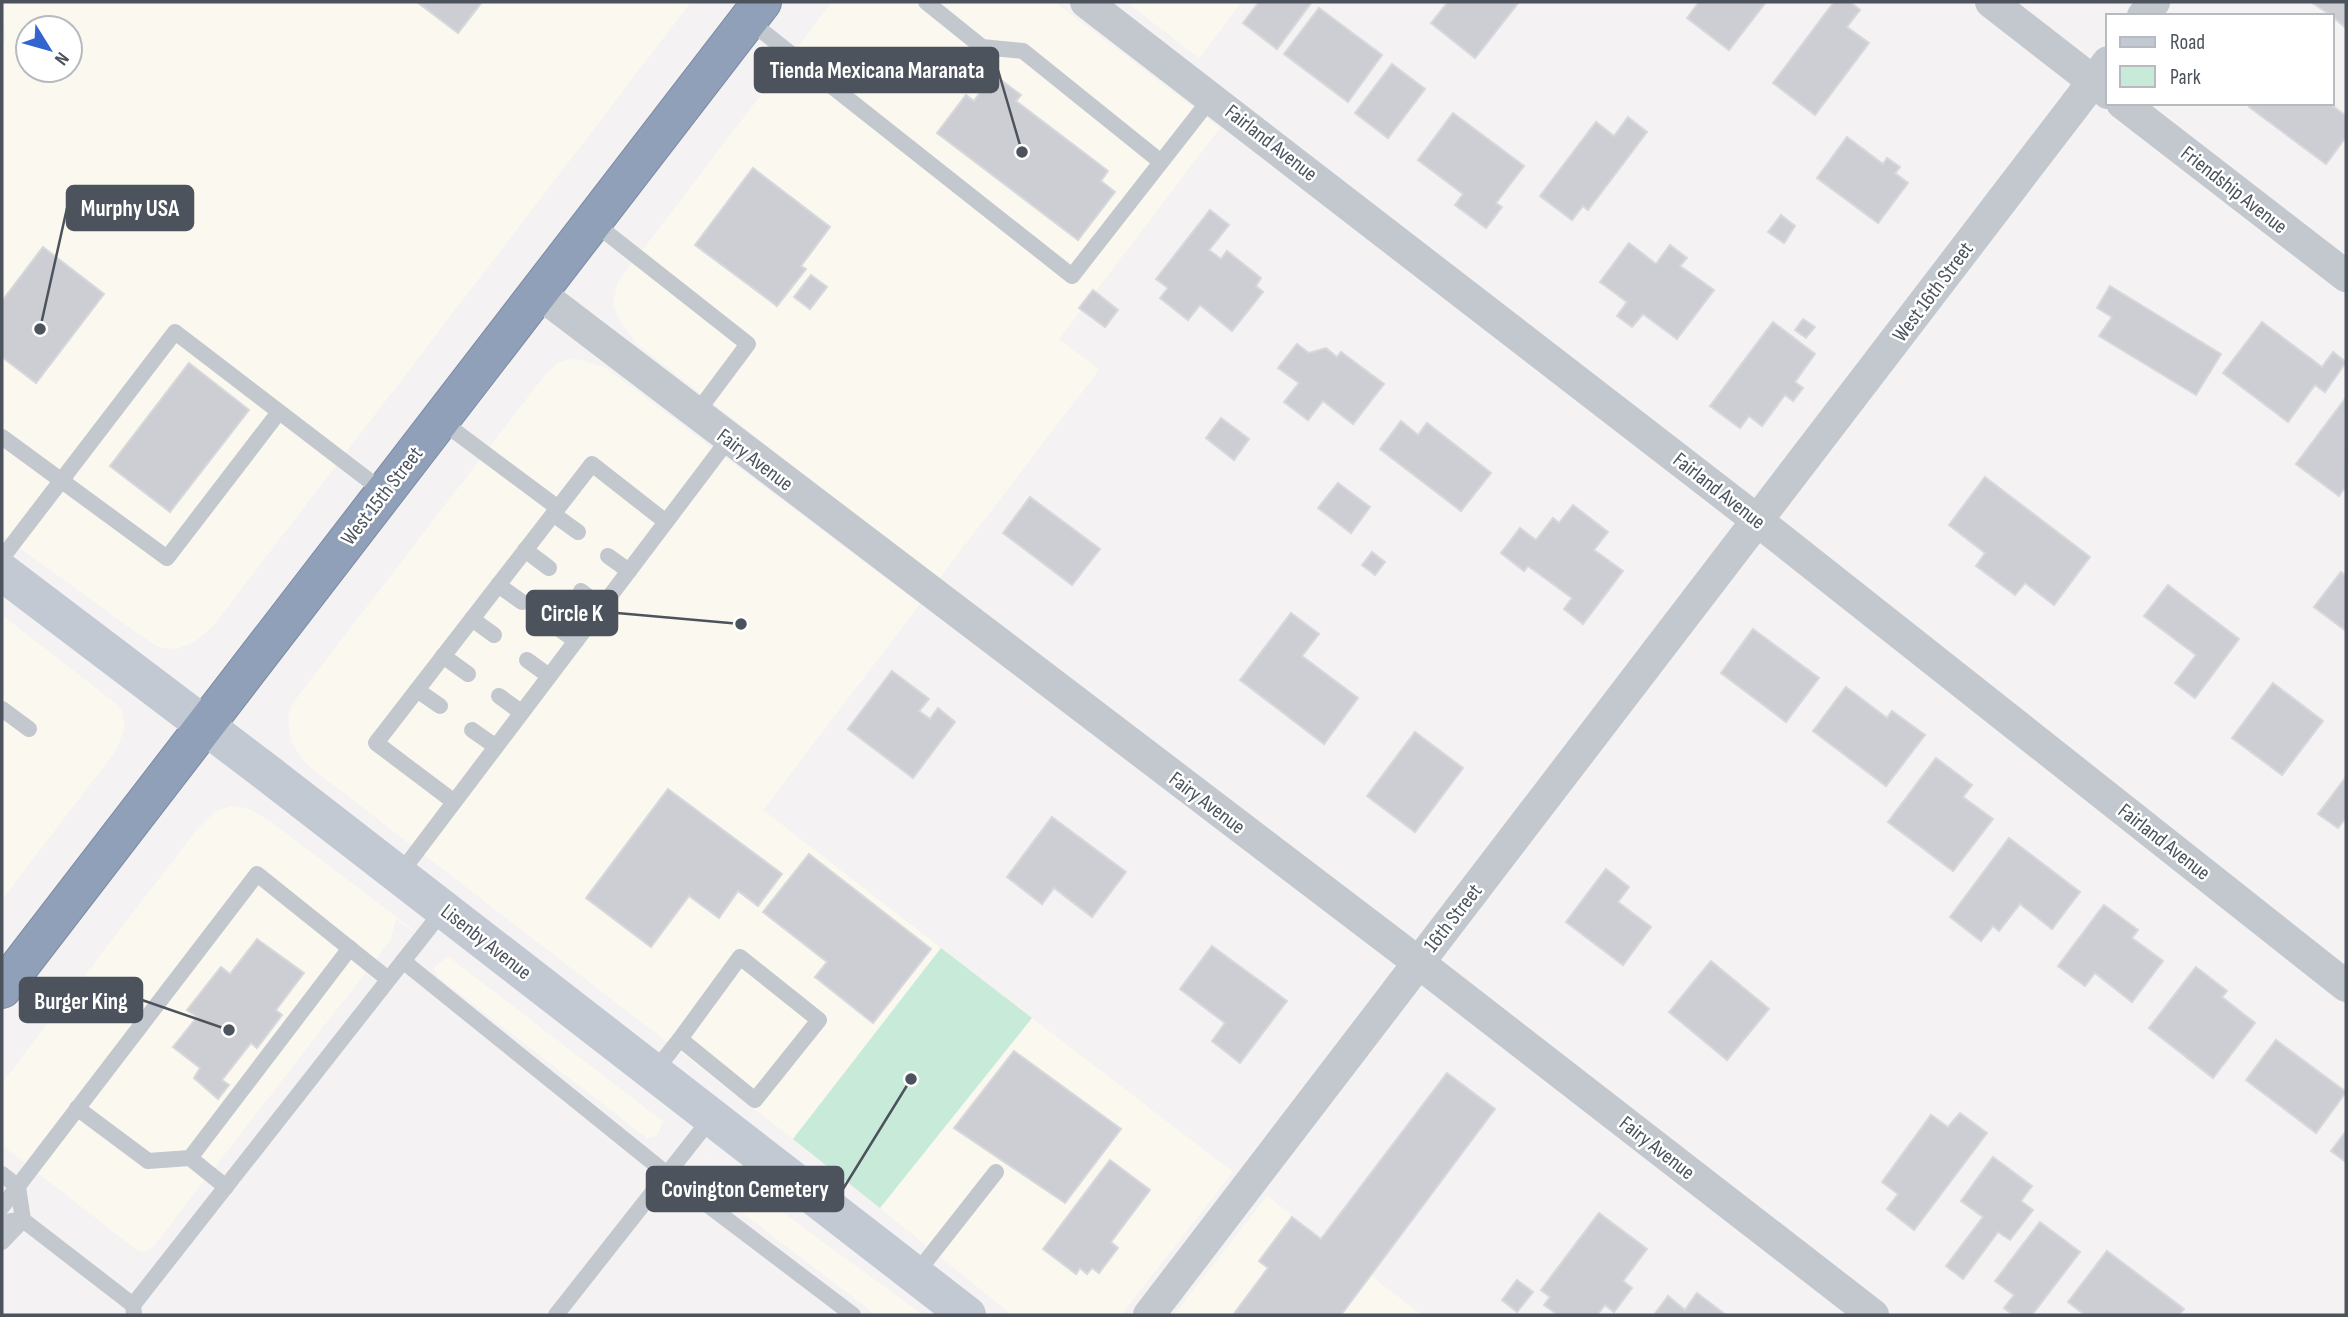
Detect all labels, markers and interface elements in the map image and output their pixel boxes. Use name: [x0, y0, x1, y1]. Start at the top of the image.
north arrow: [14, 14, 84, 84]
legend: [2106, 14, 2334, 105]
text: Road: [2170, 30, 2205, 55]
text: N: [49, 47, 74, 69]
callout: Tienda Mexicana Maranata: [755, 48, 998, 92]
text: Tienda Mexicana Maranata: [769, 57, 985, 85]
text: Park: [2170, 65, 2201, 90]
street label: Fairland Avenue: [1220, 99, 1322, 187]
street label: Friendship Avenue: [2176, 141, 2292, 239]
callout: Murphy USA: [67, 186, 193, 230]
text: Murphy USA: [81, 195, 180, 223]
street label: West 16th Street: [1887, 237, 1979, 347]
street label: Fairy Avenue: [712, 423, 798, 497]
street label: West 15th Street: [336, 442, 428, 550]
street label: Fairland Avenue: [1668, 447, 1770, 535]
callout: Circle K: [527, 591, 617, 635]
text: Circle K: [541, 600, 604, 628]
street label: Fairy Avenue: [1164, 766, 1250, 840]
street label: Fairland Avenue: [2113, 798, 2215, 886]
street label: 16th Street: [1419, 879, 1487, 957]
street label: Lisenby Avenue: [436, 899, 536, 985]
callout: Burger King: [20, 978, 142, 1022]
text: Burger King: [34, 988, 128, 1016]
street label: Fairy Avenue: [1614, 1111, 1700, 1185]
callout: Covington Cemetery: [647, 1167, 843, 1211]
text: Covington Cemetery: [661, 1176, 829, 1204]

